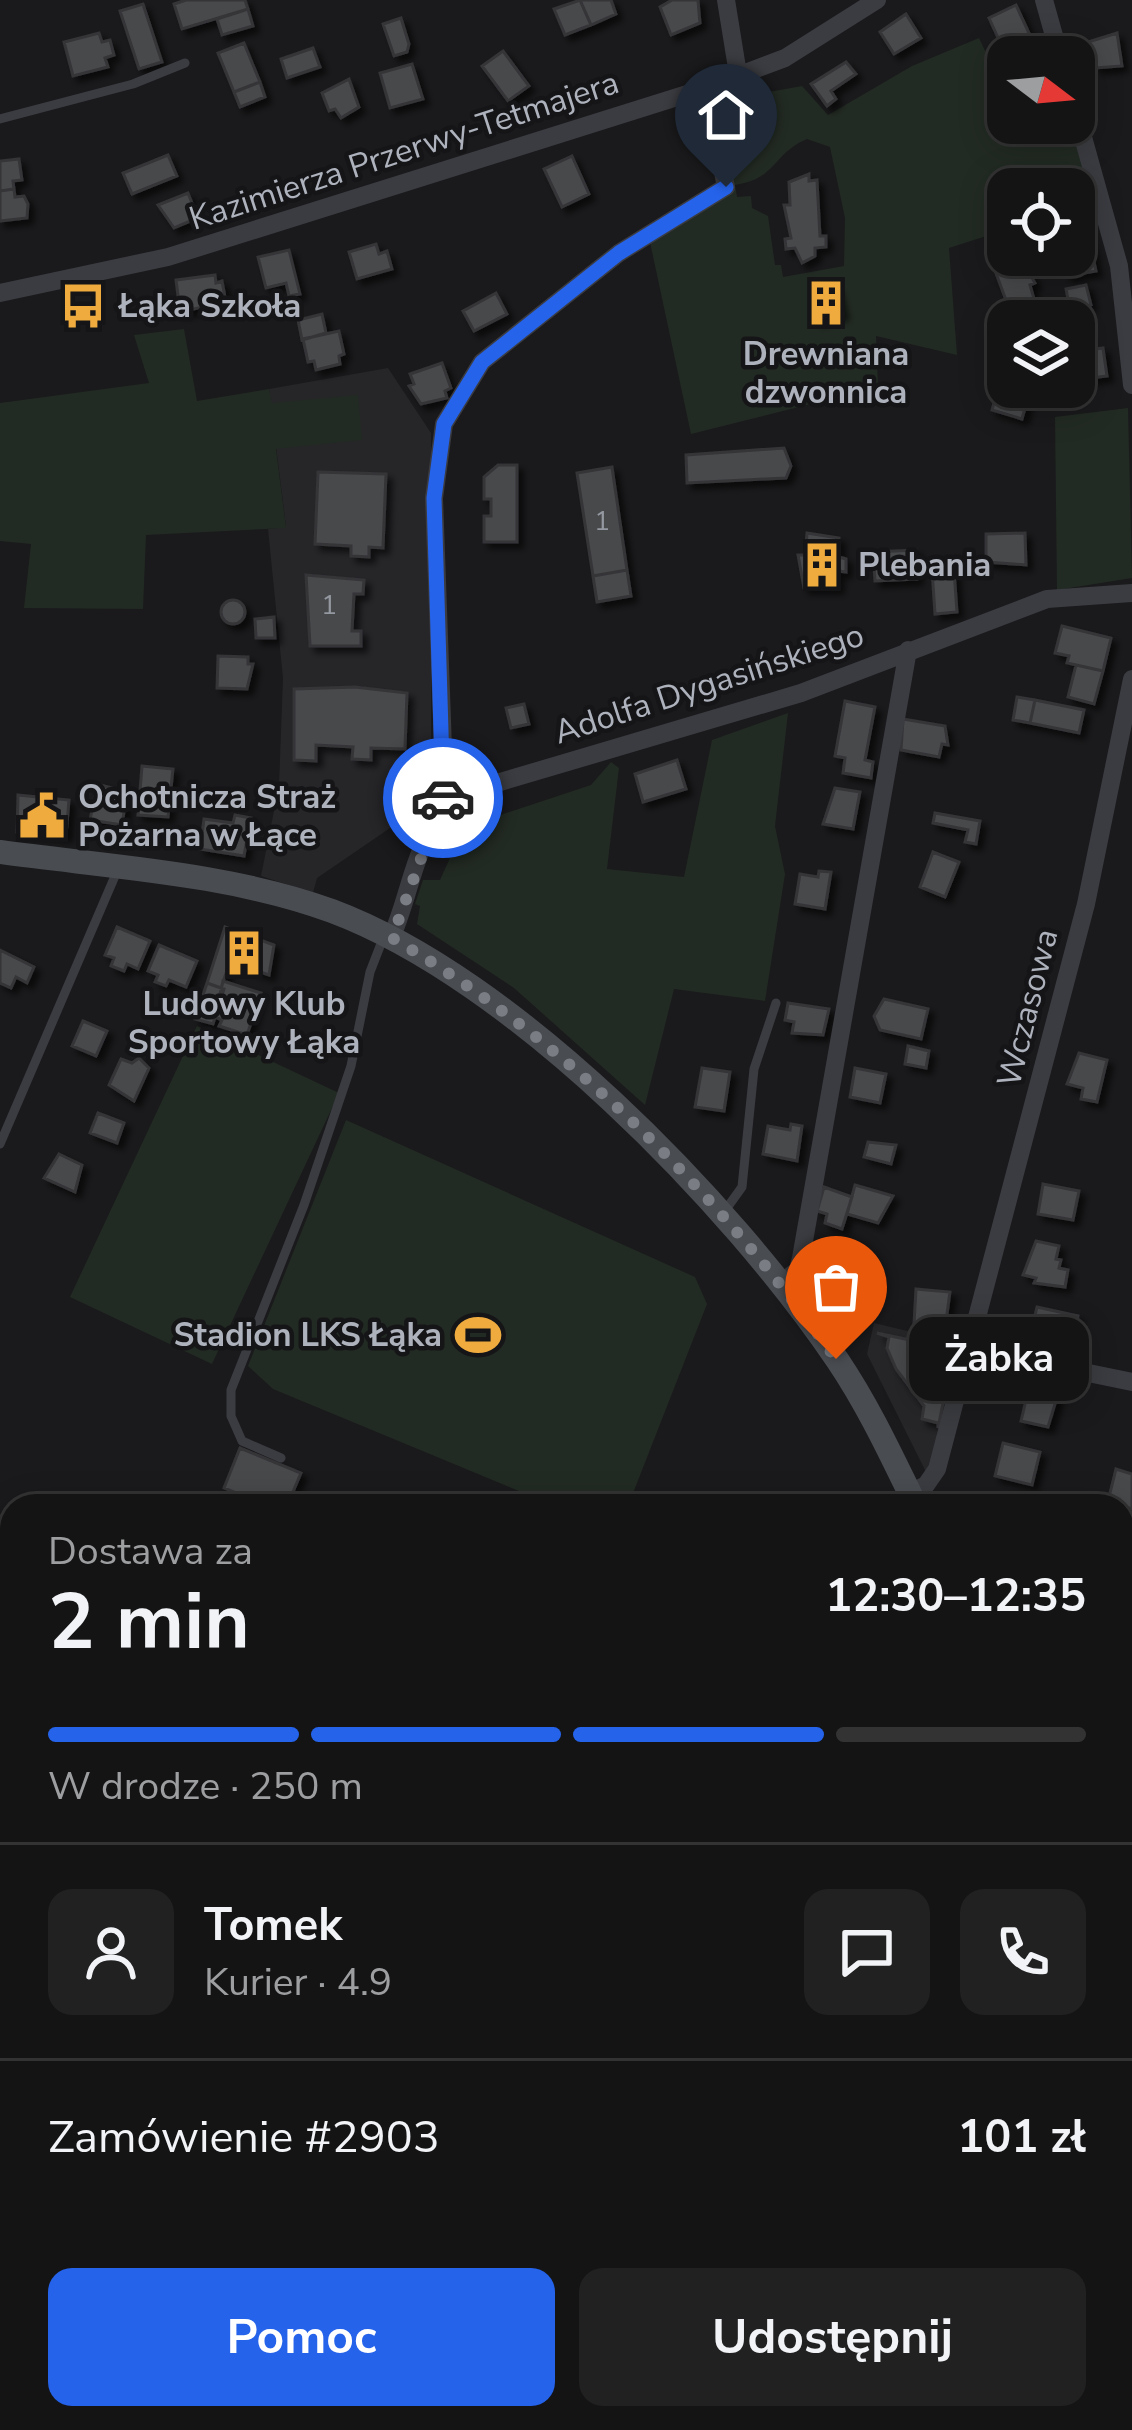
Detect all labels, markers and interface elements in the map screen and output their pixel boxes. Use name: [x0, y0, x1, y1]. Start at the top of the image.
north arrow: [987, 36, 1095, 144]
map controls: [987, 36, 1095, 408]
street label: Kazimierza Przerwy-Tetmajera: [184, 60, 624, 242]
pin: [675, 64, 777, 187]
icon: home: [693, 82, 759, 148]
button: locate: [987, 168, 1095, 276]
building icon: Drewniana dzwonnica: [801, 278, 851, 328]
bus stop icon: Łąka Szkoła: [58, 281, 108, 331]
place label: Łąka Szkoła: [117, 284, 301, 329]
button: layers: [987, 300, 1095, 408]
place label: Drewniana dzwonnica: [743, 332, 909, 415]
house number: 1: [594, 503, 610, 540]
building icon: Plebania: [797, 540, 847, 590]
place label: Plebania: [858, 543, 991, 588]
house number: 1: [321, 587, 337, 624]
street label: Adolfa Dygasińskiego: [548, 613, 870, 755]
courier: [383, 738, 503, 858]
icon: car: [410, 765, 476, 831]
place label: Ochotnicza Straż Pożarna w Łące: [78, 775, 336, 858]
public building icon: Ochotnicza Straż Pożarna w Łące: [17, 791, 67, 841]
street label: Wczasowa: [987, 924, 1069, 1092]
building icon: Ludowy Klub Sportowy Łąka: [219, 928, 269, 978]
place label: Ludowy Klub Sportowy Łąka: [128, 982, 360, 1065]
pin: [785, 1236, 887, 1359]
icon: bag: [803, 1254, 869, 1320]
sports icon: Stadion LKS Łąka: [453, 1310, 503, 1360]
place label: Stadion LKS Łąka: [174, 1313, 442, 1358]
callout: Żabka: [908, 1317, 1088, 1401]
text: Żabka: [944, 1332, 1054, 1385]
text: Dostawa za: [48, 1525, 253, 1578]
text: 12:30–12:35: [825, 1566, 1086, 1627]
text: 2 min: [48, 1569, 250, 1676]
text: W drodze · 250 m: [48, 1760, 363, 1813]
button: person: [48, 1889, 174, 2015]
button: chat: [804, 1889, 930, 2015]
button: phone: [960, 1889, 1086, 2015]
text: Tomek: [204, 1895, 342, 1956]
text: Kurier · 4.9: [204, 1956, 392, 2009]
text: Zamówienie #2903: [48, 2107, 440, 2168]
text: 101 zł: [957, 2107, 1086, 2168]
button: Pomoc: [48, 2268, 555, 2406]
button: Udostępnij: [579, 2268, 1086, 2406]

